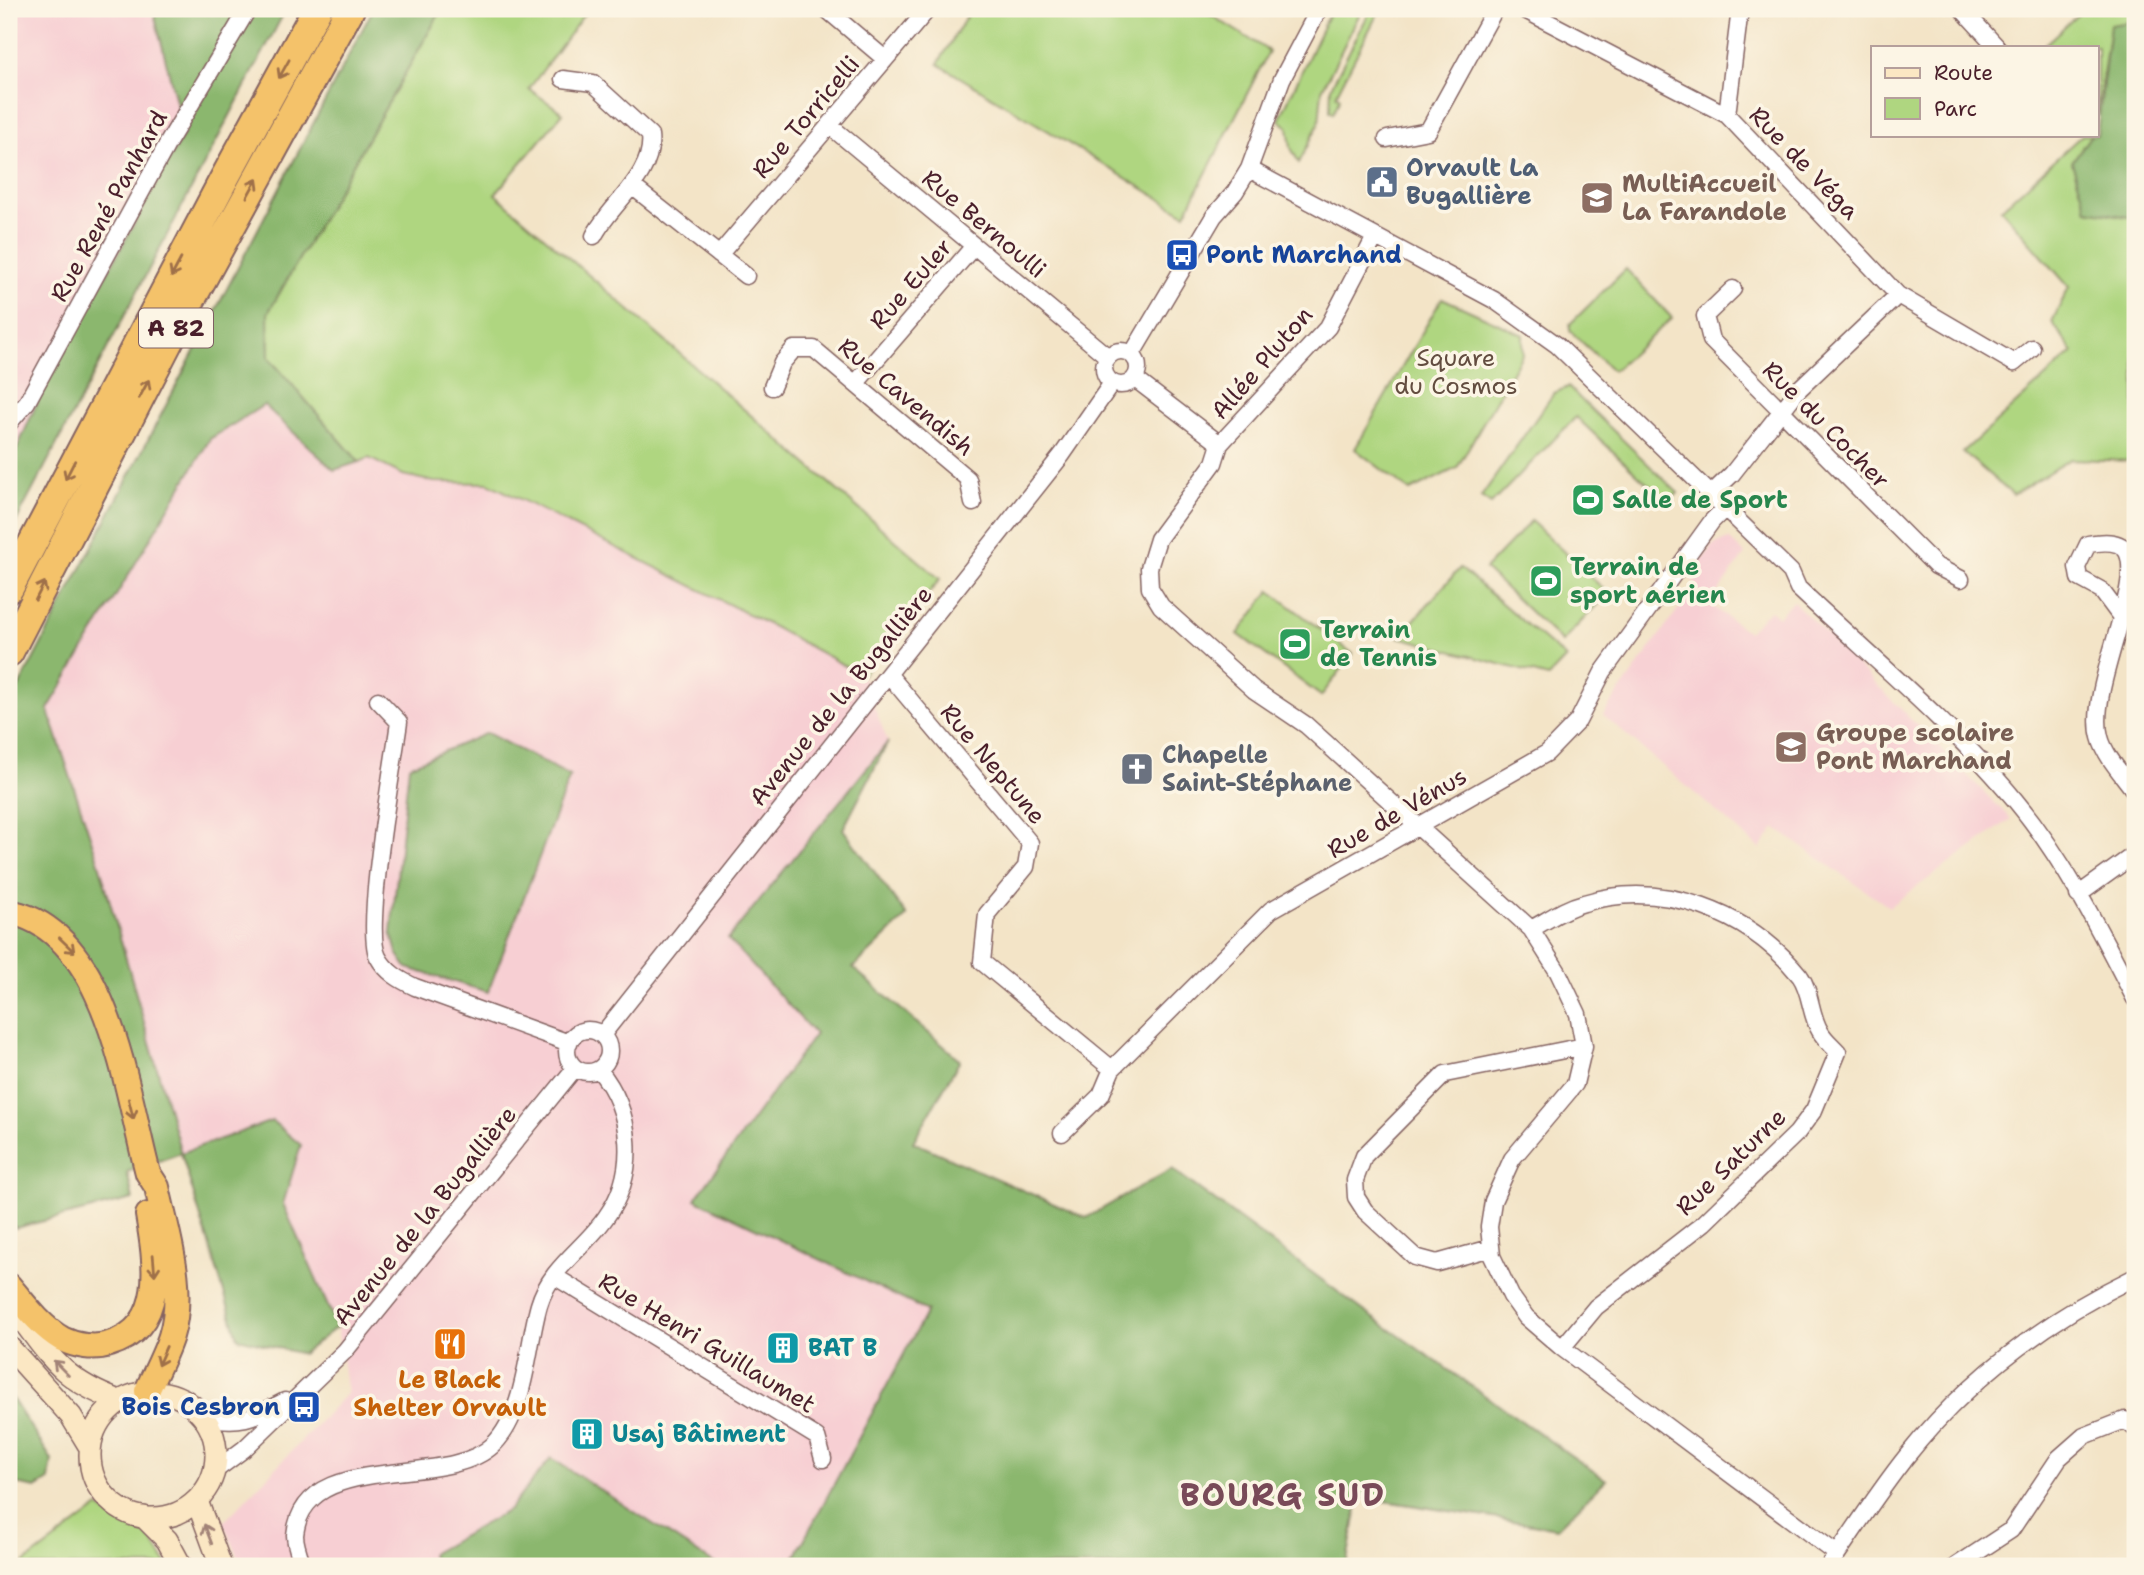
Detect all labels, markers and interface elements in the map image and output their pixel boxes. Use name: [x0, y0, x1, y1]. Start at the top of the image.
legend: [1871, 46, 2098, 136]
street label: Rue Torricelli: [745, 49, 867, 185]
one-way arrow: [277, 58, 291, 78]
text: Route: [1934, 59, 1993, 87]
text: Parc: [1934, 95, 1977, 123]
street label: Rue de Véga: [1742, 100, 1866, 227]
street label: Rue René Panhard: [43, 105, 175, 307]
place label: Orvault La Bugallière: [1406, 152, 1539, 212]
street label: Rue Bernoulli: [915, 162, 1053, 286]
public building icon: Orvault La Bugallière: [1363, 163, 1401, 201]
place label: MultiAccueil La Farandole: [1622, 168, 1787, 228]
one-way arrow: [246, 178, 259, 199]
school or university icon: MultiAccueil La Farandole: [1578, 179, 1616, 217]
street label: Rue Euler: [863, 232, 959, 336]
bus stop icon: Pont Marchand: [1163, 236, 1201, 274]
place label: Pont Marchand: [1206, 239, 1402, 271]
one-way arrow: [169, 258, 183, 278]
street label: Allée Pluton: [1204, 300, 1320, 426]
road number: A 82: [139, 308, 213, 348]
street label: Rue Cavendish: [831, 331, 981, 463]
park label: Square du Cosmos: [1394, 342, 1518, 402]
street label: Rue du Cocher: [1755, 354, 1897, 496]
one-way arrow: [138, 379, 152, 400]
one-way arrow: [62, 459, 76, 480]
sports icon: Salle de Sport: [1569, 481, 1607, 519]
place label: Salle de Sport: [1612, 484, 1788, 516]
place label: Terrain de sport aérien: [1570, 551, 1726, 611]
sports icon: Terrain de sport aérien: [1527, 562, 1565, 600]
street label: Avenue de la Bugallière: [742, 579, 940, 813]
one-way arrow: [33, 581, 47, 602]
place label: Terrain de Tennis: [1320, 614, 1437, 674]
sports icon: Terrain de Tennis: [1276, 625, 1314, 663]
street label: Rue Neptune: [933, 697, 1053, 831]
place label: Groupe scolaire Pont Marchand: [1816, 717, 2014, 777]
school or university icon: Groupe scolaire Pont Marchand: [1772, 728, 1810, 766]
place label: Chapelle Saint-Stéphane: [1162, 739, 1352, 799]
church icon: Chapelle Saint-Stéphane: [1118, 750, 1156, 788]
street label: Rue de Vénus: [1321, 760, 1473, 866]
one-way arrow: [58, 937, 75, 954]
one-way arrow: [125, 1097, 138, 1119]
street label: Avenue de la Bugallière: [326, 1099, 524, 1333]
street label: Rue Saturne: [1669, 1101, 1793, 1223]
one-way arrow: [148, 1253, 161, 1275]
street label: Rue Henri Guillaumet: [593, 1266, 821, 1420]
restaurant icon: Le Black Shelter Orvault: [431, 1325, 469, 1363]
building icon: BAT B: [764, 1329, 802, 1367]
place label: BAT B: [808, 1332, 878, 1364]
one-way arrow: [155, 1345, 168, 1367]
one-way arrow: [53, 1360, 70, 1377]
place label: Le Black Shelter Orvault: [353, 1364, 547, 1424]
bus stop icon: Bois Cesbron: [285, 1388, 323, 1426]
place label: Bois Cesbron: [122, 1391, 280, 1423]
building icon: Usaj Bâtiment: [568, 1415, 606, 1453]
place label: Usaj Bâtiment: [612, 1418, 786, 1450]
district label: BOURG SUD: [1180, 1473, 1386, 1516]
one-way arrow: [201, 1523, 213, 1545]

